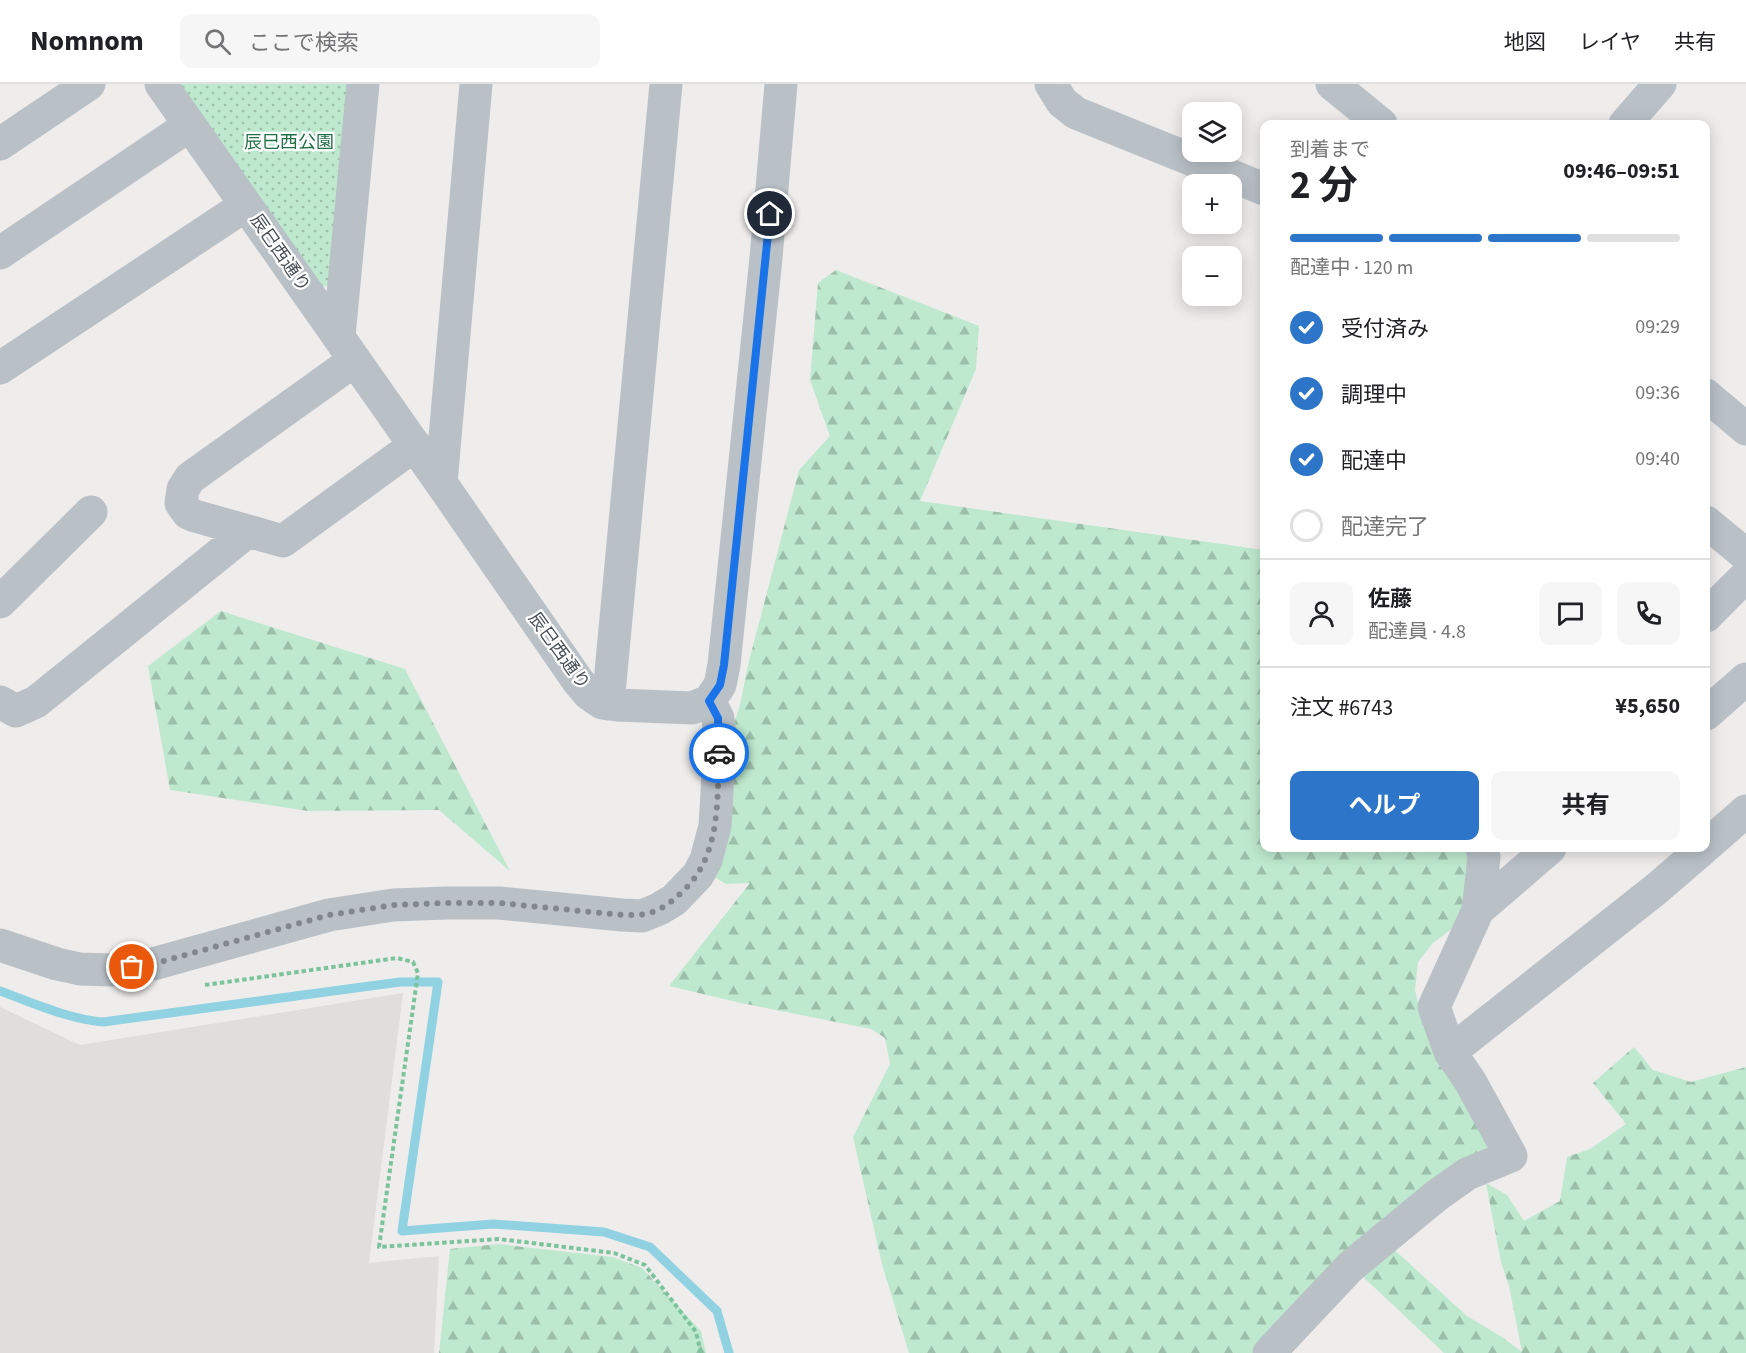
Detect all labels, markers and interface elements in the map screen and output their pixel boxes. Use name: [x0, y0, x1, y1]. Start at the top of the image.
search box: [180, 14, 600, 68]
text: Nomnom: [30, 21, 144, 61]
icon: search: [201, 25, 234, 58]
text: ここで検索: [249, 27, 359, 59]
text: 地図: [1504, 27, 1546, 57]
text: レイヤ: [1579, 27, 1641, 57]
text: 共有: [1674, 27, 1716, 57]
map controls: [1182, 102, 1242, 306]
button: layers: [1182, 102, 1242, 162]
park label: 辰巳西公園: [244, 130, 334, 155]
text: 到着まで: [1290, 136, 1370, 164]
text: 09:46–09:51: [1563, 155, 1680, 187]
text: 2 分: [1290, 158, 1357, 214]
button: +: [1182, 174, 1242, 234]
pin: [744, 188, 795, 239]
icon: home: [753, 197, 786, 230]
street label: 辰巳西通り: [244, 209, 316, 297]
button: −: [1182, 246, 1242, 306]
text: 配達中 · 120 m: [1290, 254, 1413, 282]
icon: check: [1290, 311, 1323, 344]
text: 受付済み: [1341, 313, 1429, 345]
text: 09:29: [1635, 313, 1680, 341]
icon: check: [1290, 377, 1323, 410]
text: 調理中: [1341, 379, 1407, 411]
text: 09:36: [1635, 379, 1680, 407]
icon: check: [1290, 443, 1323, 476]
text: 配達中: [1341, 445, 1407, 477]
text: 09:40: [1635, 445, 1680, 473]
text: 配達完了: [1341, 511, 1429, 543]
button: person: [1290, 582, 1353, 645]
button: chat: [1539, 582, 1602, 645]
button: phone: [1617, 582, 1680, 645]
text: 佐藤: [1368, 583, 1412, 615]
street label: 辰巳西通り: [522, 607, 596, 695]
text: 配達員 · 4.8: [1368, 618, 1466, 646]
text: ¥5,650: [1615, 690, 1680, 722]
text: 注文 #6743: [1290, 692, 1393, 724]
courier: [689, 723, 749, 783]
icon: car: [703, 737, 736, 770]
button: ヘルプ: [1290, 771, 1479, 840]
button: 共有: [1491, 771, 1680, 840]
pin: [106, 941, 157, 992]
icon: bag: [115, 950, 148, 983]

